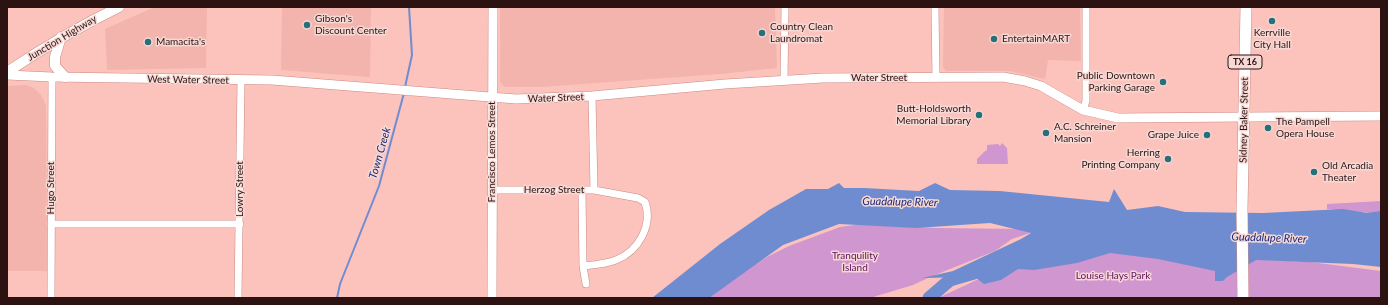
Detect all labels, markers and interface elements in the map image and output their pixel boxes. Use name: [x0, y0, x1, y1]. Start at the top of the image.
street label: Junction Highway: [25, 13, 99, 63]
place label: Gibson's Discount Center: [315, 13, 387, 36]
marker: Kerrville City Hall: [1267, 16, 1277, 26]
marker: Gibson's Discount Center: [302, 20, 312, 30]
place label: Country Clean Laundromat: [770, 21, 833, 44]
place label: Kerrville City Hall: [1253, 27, 1291, 50]
marker: Country Clean Laundromat: [757, 28, 767, 38]
place label: EntertainMART: [1002, 33, 1070, 45]
marker: EntertainMART: [989, 34, 999, 44]
place label: Mamacita's: [156, 36, 205, 48]
marker: Mamacita's: [143, 37, 153, 47]
road number: TX 16: [1228, 55, 1262, 69]
place label: Public Downtown Parking Garage: [1077, 70, 1155, 94]
street label: Water Street: [851, 72, 907, 84]
street label: West Water Street: [147, 73, 229, 87]
marker: Public Downtown Parking Garage: [1158, 77, 1168, 87]
street label: Sidney Baker Street: [1237, 77, 1251, 163]
street label: Water Street: [528, 91, 584, 105]
street label: Francisco Lemos Street: [486, 102, 498, 202]
place label: Butt-Holdsworth Memorial Library: [896, 103, 971, 126]
marker: Butt-Holdsworth Memorial Library: [974, 110, 984, 120]
place label: The Pampell Opera House: [1276, 116, 1334, 140]
place label: A.C. Schreiner Mansion: [1054, 121, 1116, 144]
marker: The Pampell Opera House: [1263, 123, 1273, 133]
water label: Town Creek: [366, 126, 394, 180]
marker: A.C. Schreiner Mansion: [1041, 128, 1051, 138]
place label: Grape Juice: [1148, 129, 1199, 141]
marker: Grape Juice: [1202, 130, 1212, 140]
place label: Herring Printing Company: [1081, 147, 1160, 170]
marker: Herring Printing Company: [1163, 154, 1173, 164]
place label: Old Arcadia Theater: [1322, 160, 1373, 184]
street label: Lowry Street: [234, 161, 246, 217]
street label: Hugo Street: [45, 162, 57, 214]
marker: Old Arcadia Theater: [1309, 167, 1319, 177]
street label: Herzog Street: [524, 184, 584, 196]
water label: Guadalupe River: [862, 195, 938, 209]
water label: Guadalupe River: [1231, 230, 1307, 246]
park label: Tranquility Island: [832, 250, 878, 274]
park label: Louise Hays Park: [1076, 270, 1150, 282]

